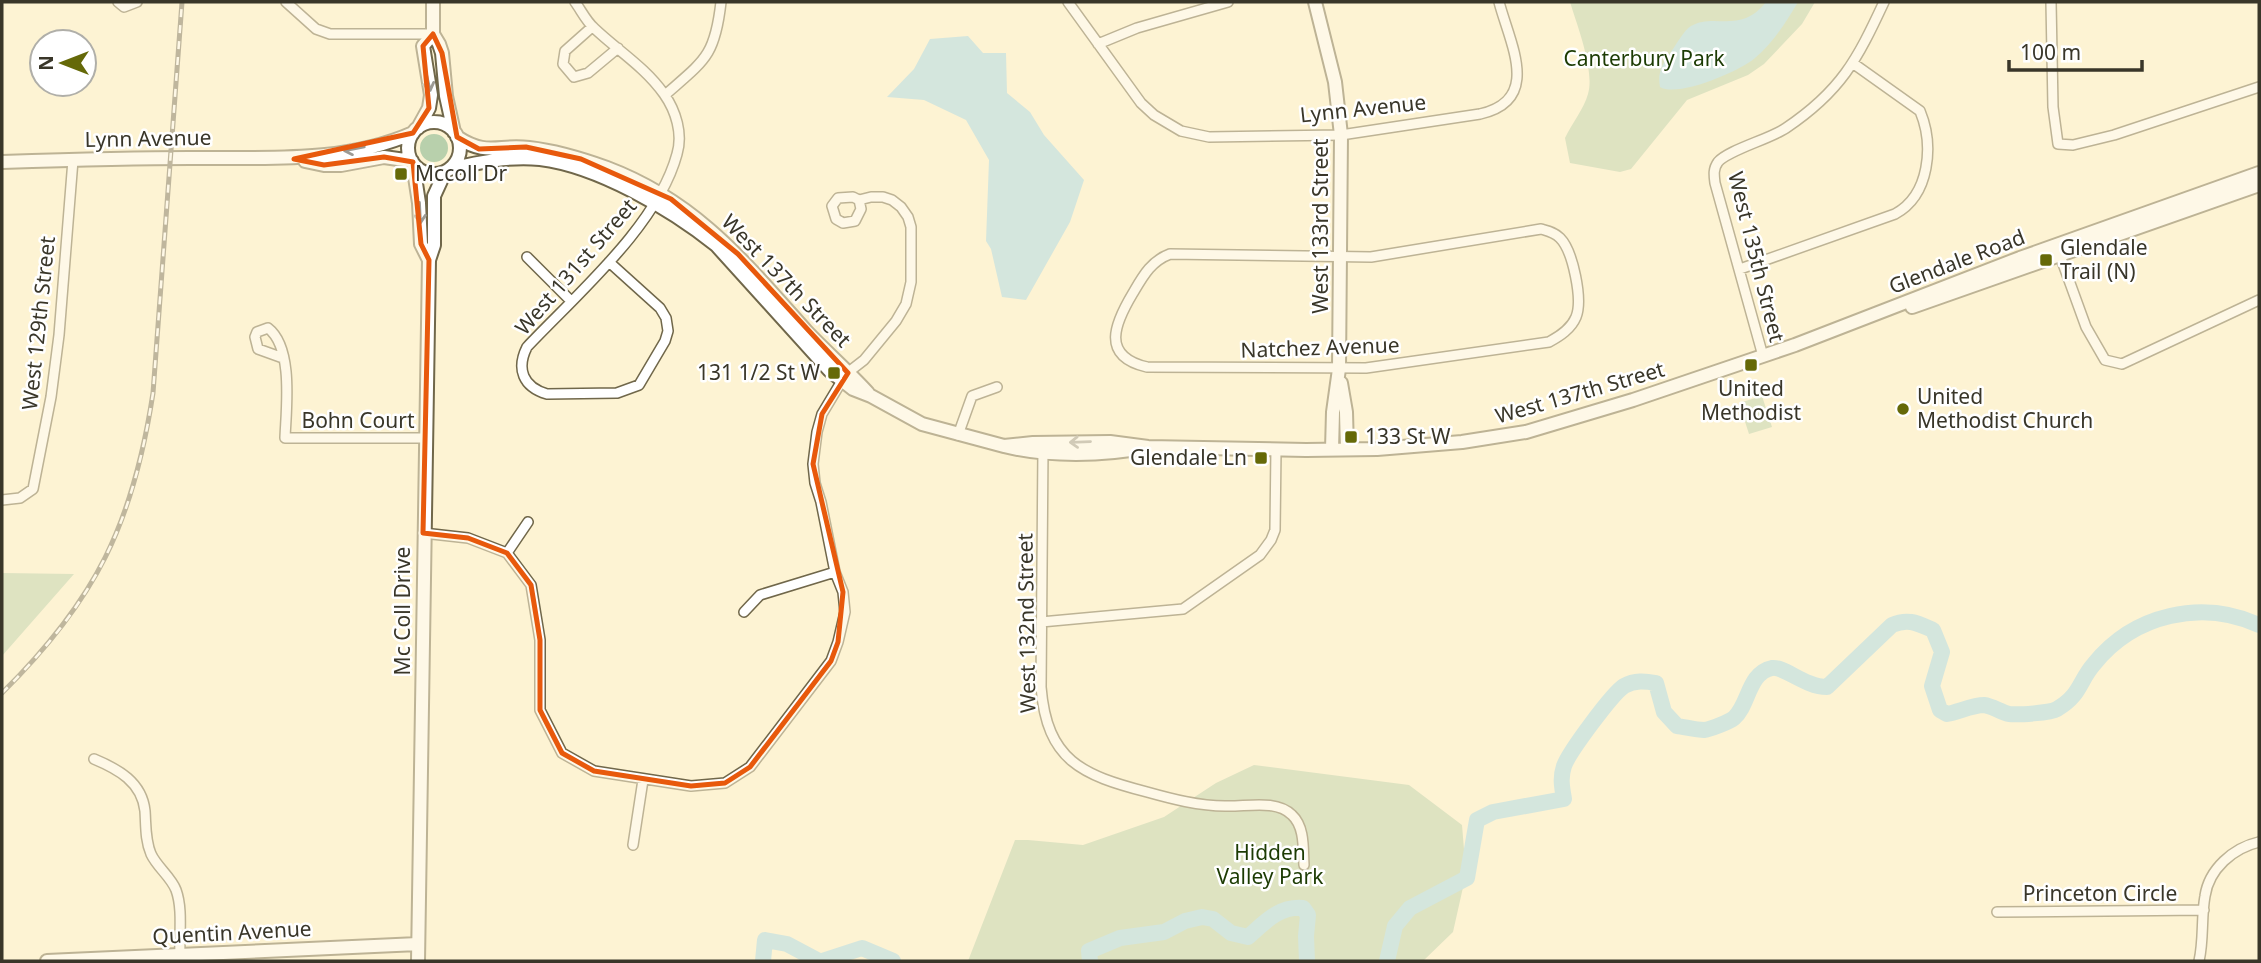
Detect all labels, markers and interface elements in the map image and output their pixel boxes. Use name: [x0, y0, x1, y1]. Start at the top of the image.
north arrow: [28, 28, 98, 98]
scale bar: [2009, 28, 2142, 72]
text: 100 m: [2020, 38, 2081, 66]
park label: Canterbury Park: [1563, 44, 1725, 72]
text: N: [33, 55, 59, 71]
one-way arrow: [422, 69, 436, 92]
street label: Lynn Avenue: [1298, 87, 1427, 129]
street label: Lynn Avenue: [84, 123, 212, 153]
street label: West 133rd Street: [1306, 138, 1334, 314]
one-way arrow: [343, 143, 366, 157]
place label: Mccoll Dr: [415, 159, 508, 187]
marker: Mccoll Dr: [393, 166, 409, 182]
street label: West 135th Street: [1722, 169, 1792, 345]
street label: West 131st Street: [508, 192, 642, 340]
one-way arrow: [413, 201, 426, 224]
street label: West 137th Street: [716, 208, 858, 353]
street label: Glendale Road: [1885, 222, 2029, 300]
place label: Glendale Trail (N): [2060, 233, 2148, 285]
street label: West 129th Street: [15, 234, 61, 411]
marker: Glendale Trail (N): [2038, 252, 2054, 268]
street label: Natchez Avenue: [1240, 330, 1400, 364]
street label: West 137th Street: [1492, 354, 1668, 430]
marker: United Methodist: [1743, 357, 1759, 373]
place label: 131 1/2 St W: [697, 358, 820, 386]
marker: 131 1/2 St W: [826, 365, 842, 381]
place label: United Methodist: [1701, 374, 1801, 426]
place label: United Methodist Church: [1917, 382, 2093, 434]
marker: United Methodist Church: [1895, 401, 1911, 417]
street label: Bohn Court: [302, 406, 415, 434]
place label: 133 St W: [1365, 422, 1451, 450]
marker: 133 St W: [1343, 429, 1359, 445]
one-way arrow: [1069, 435, 1092, 449]
place label: Glendale Ln: [1130, 443, 1247, 471]
marker: Glendale Ln: [1253, 450, 1269, 466]
street label: West 132nd Street: [1010, 532, 1042, 713]
street label: Mc Coll Drive: [388, 547, 416, 675]
park label: Hidden Valley Park: [1217, 838, 1324, 890]
street label: Princeton Circle: [2023, 879, 2177, 907]
street label: Quentin Avenue: [152, 914, 312, 950]

